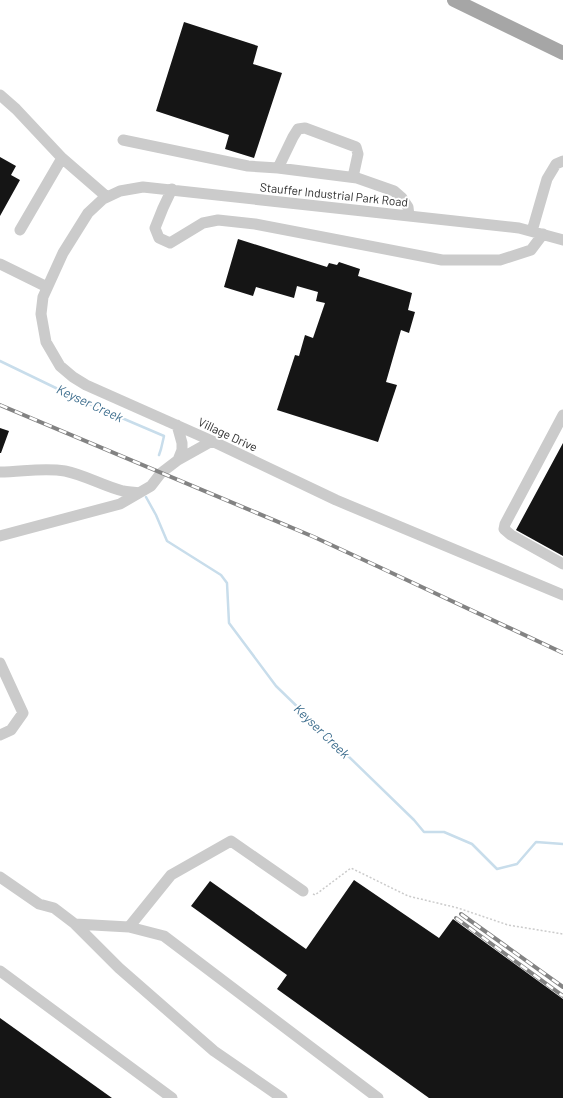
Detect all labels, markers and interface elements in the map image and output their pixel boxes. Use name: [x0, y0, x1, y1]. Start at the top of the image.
street label: Stauffer Industrial Park Road: [259, 179, 409, 209]
water label: Keyser Creek: [54, 381, 126, 426]
street label: Village Drive: [196, 414, 260, 454]
water label: Keyser Creek: [291, 700, 354, 762]

